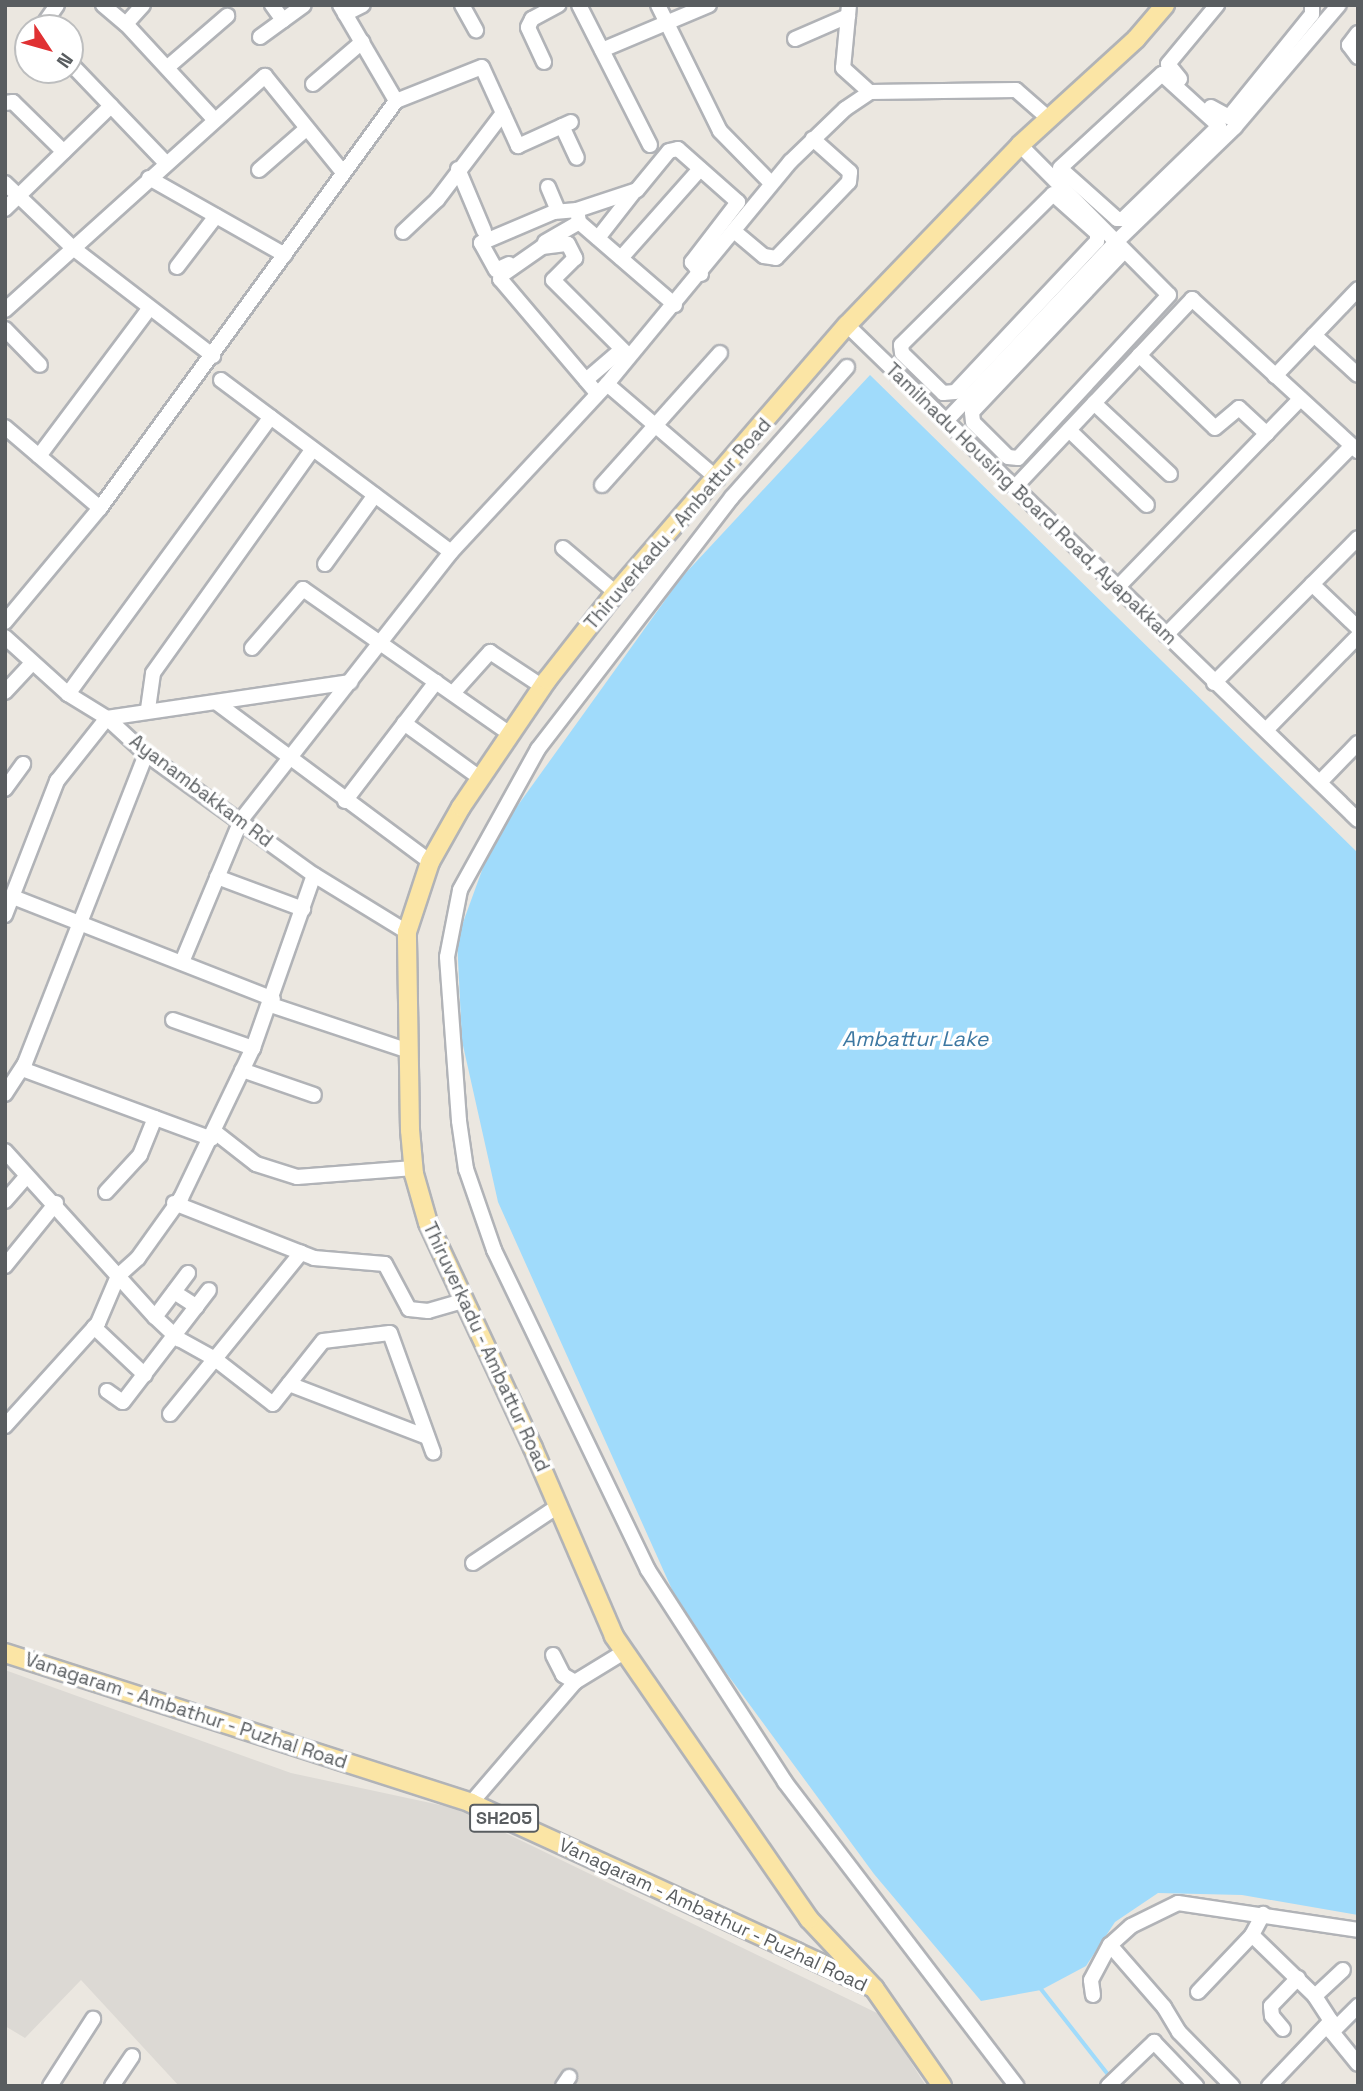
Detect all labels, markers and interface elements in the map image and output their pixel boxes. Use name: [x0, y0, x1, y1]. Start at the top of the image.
north arrow: [14, 14, 84, 84]
text: N: [51, 48, 79, 73]
street label: Tamilnadu Housing Board Road, Ayapakkam: [880, 358, 1182, 650]
street label: Thiruverkadu - Ambattur Road: [579, 413, 777, 635]
street label: Ayanambakkam Rd: [125, 730, 277, 852]
water label: Ambattur Lake: [842, 1026, 988, 1052]
street label: Thiruverkadu - Ambattur Road: [418, 1218, 554, 1476]
street label: Vanagaram - Ambathur - Puzhal Road: [21, 1648, 351, 1774]
road number: SH205: [469, 1804, 539, 1832]
street label: Vanagaram - Ambathur - Puzhal Road: [554, 1833, 872, 1997]

